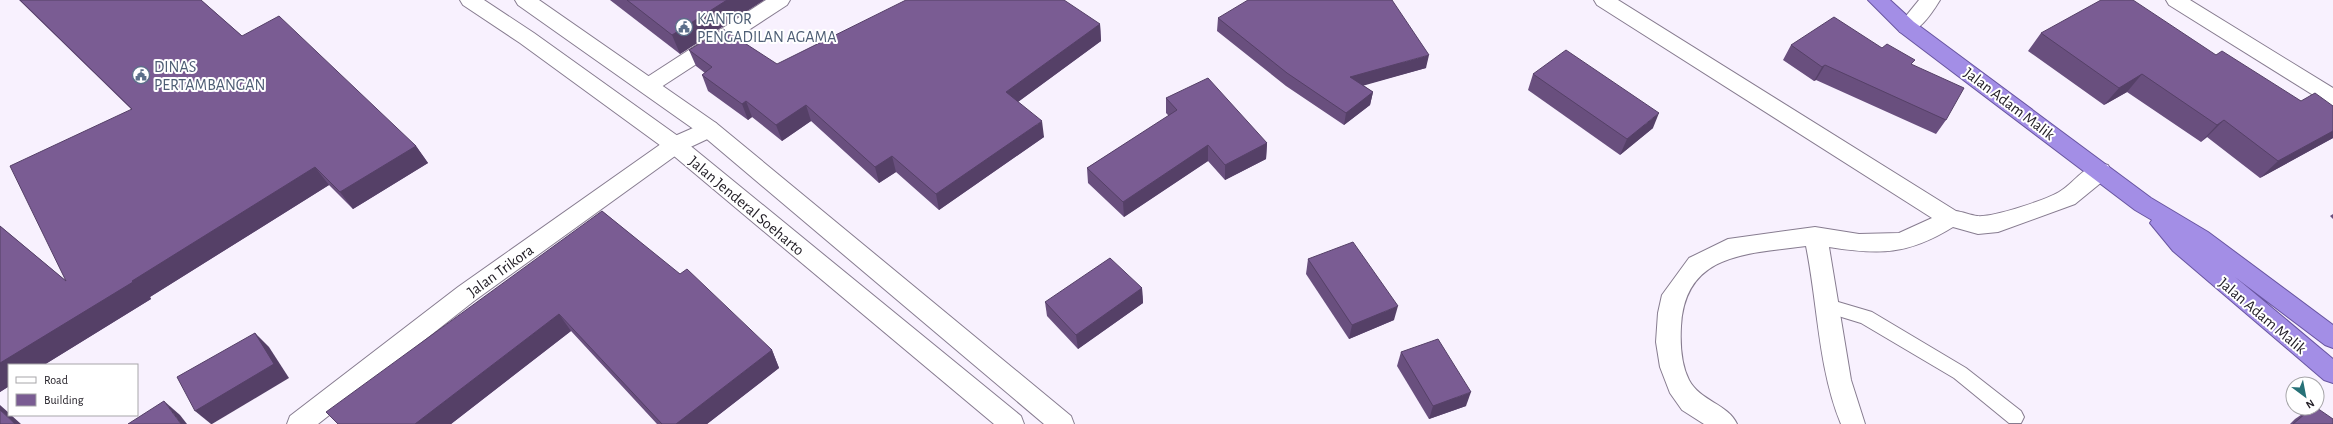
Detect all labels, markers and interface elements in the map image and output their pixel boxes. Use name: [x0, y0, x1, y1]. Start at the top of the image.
place label: KANTOR PENGADILAN AGAMA: [697, 11, 836, 45]
public building icon: KANTOR PENGADILAN AGAMA: [674, 17, 694, 37]
place label: DINAS PERTAMBANGAN: [154, 59, 265, 93]
public building icon: DINAS PERTAMBANGAN: [131, 65, 151, 85]
street label: Jalan Adam Malik: [1961, 65, 2058, 143]
street label: Jalan Jenderal Soeharto: [686, 153, 807, 259]
street label: Jalan Trikora: [465, 242, 536, 300]
street label: Jalan Adam Malik: [2215, 275, 2310, 357]
legend: [8, 364, 138, 416]
text: Road: [44, 374, 68, 386]
north arrow: [2285, 376, 2325, 416]
text: Building: [44, 394, 84, 406]
text: N: [2304, 397, 2316, 411]

